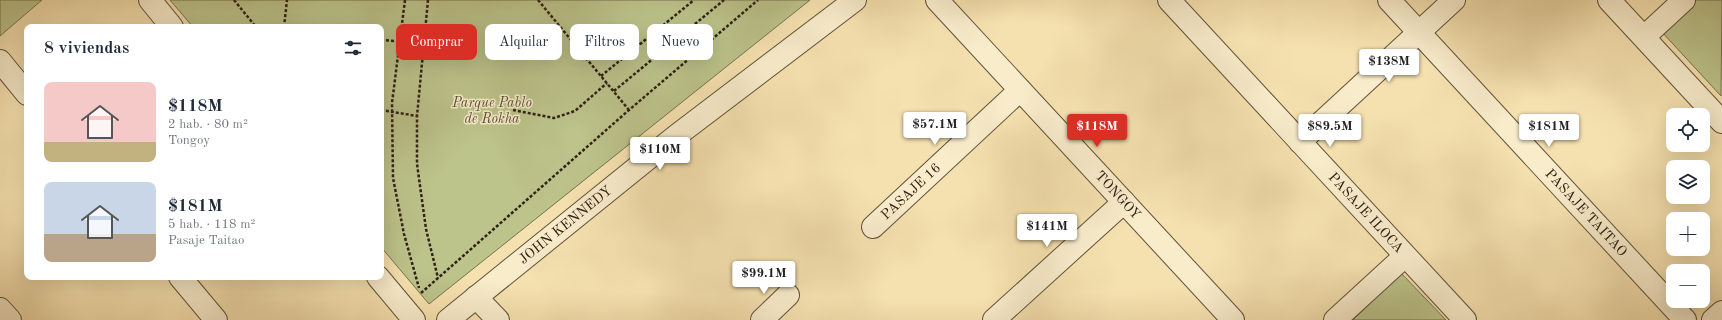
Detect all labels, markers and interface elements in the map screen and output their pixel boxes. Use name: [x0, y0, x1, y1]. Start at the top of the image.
chip: Comprar: [396, 24, 477, 60]
chip: Alquilar: [485, 24, 562, 60]
chip: Filtros: [570, 24, 639, 60]
chip: Nuevo: [647, 24, 713, 60]
icon: filters: [342, 37, 364, 59]
text: 8 viviendas: [44, 40, 129, 57]
pin: $138M: [1361, 49, 1417, 83]
text: $138M: [1368, 55, 1410, 68]
park label: Parque Pablo de Rokha: [451, 96, 532, 126]
icon: home: [76, 98, 124, 146]
text: $118M: [168, 98, 223, 115]
map controls: [1666, 108, 1710, 308]
button: locate: [1666, 108, 1710, 152]
pin: $57.1M: [902, 112, 968, 146]
pin: $118M: [1069, 114, 1125, 148]
pin: $89.5M: [1297, 114, 1363, 148]
pin: $181M: [1521, 114, 1577, 148]
text: 2 hab. · 80 m²: [168, 118, 248, 131]
text: $57.1M: [912, 118, 958, 131]
text: $118M: [1076, 120, 1118, 133]
text: $89.5M: [1307, 120, 1353, 133]
text: $181M: [1528, 120, 1570, 133]
text: Tongoy: [168, 134, 210, 147]
pin: $110M: [632, 137, 688, 171]
text: $110M: [639, 143, 681, 156]
button: layers: [1666, 160, 1710, 204]
street label: PASAJE 16: [879, 161, 943, 222]
street label: PASAJE TAITAO: [1542, 167, 1630, 259]
street label: TONGOY: [1092, 169, 1143, 222]
street label: PASAJE ILOCA: [1326, 170, 1406, 256]
street label: JOHN KENNEDY: [516, 184, 615, 267]
icon: home: [76, 198, 124, 246]
text: $181M: [168, 198, 223, 215]
button: +: [1666, 212, 1710, 256]
pin: $141M: [1019, 214, 1075, 248]
text: 5 hab. · 118 m²: [168, 218, 255, 231]
text: $141M: [1026, 220, 1068, 233]
text: Pasaje Taitao: [168, 234, 245, 247]
pin: $99.1M: [731, 261, 797, 295]
button: −: [1666, 264, 1710, 308]
text: $99.1M: [741, 267, 787, 280]

